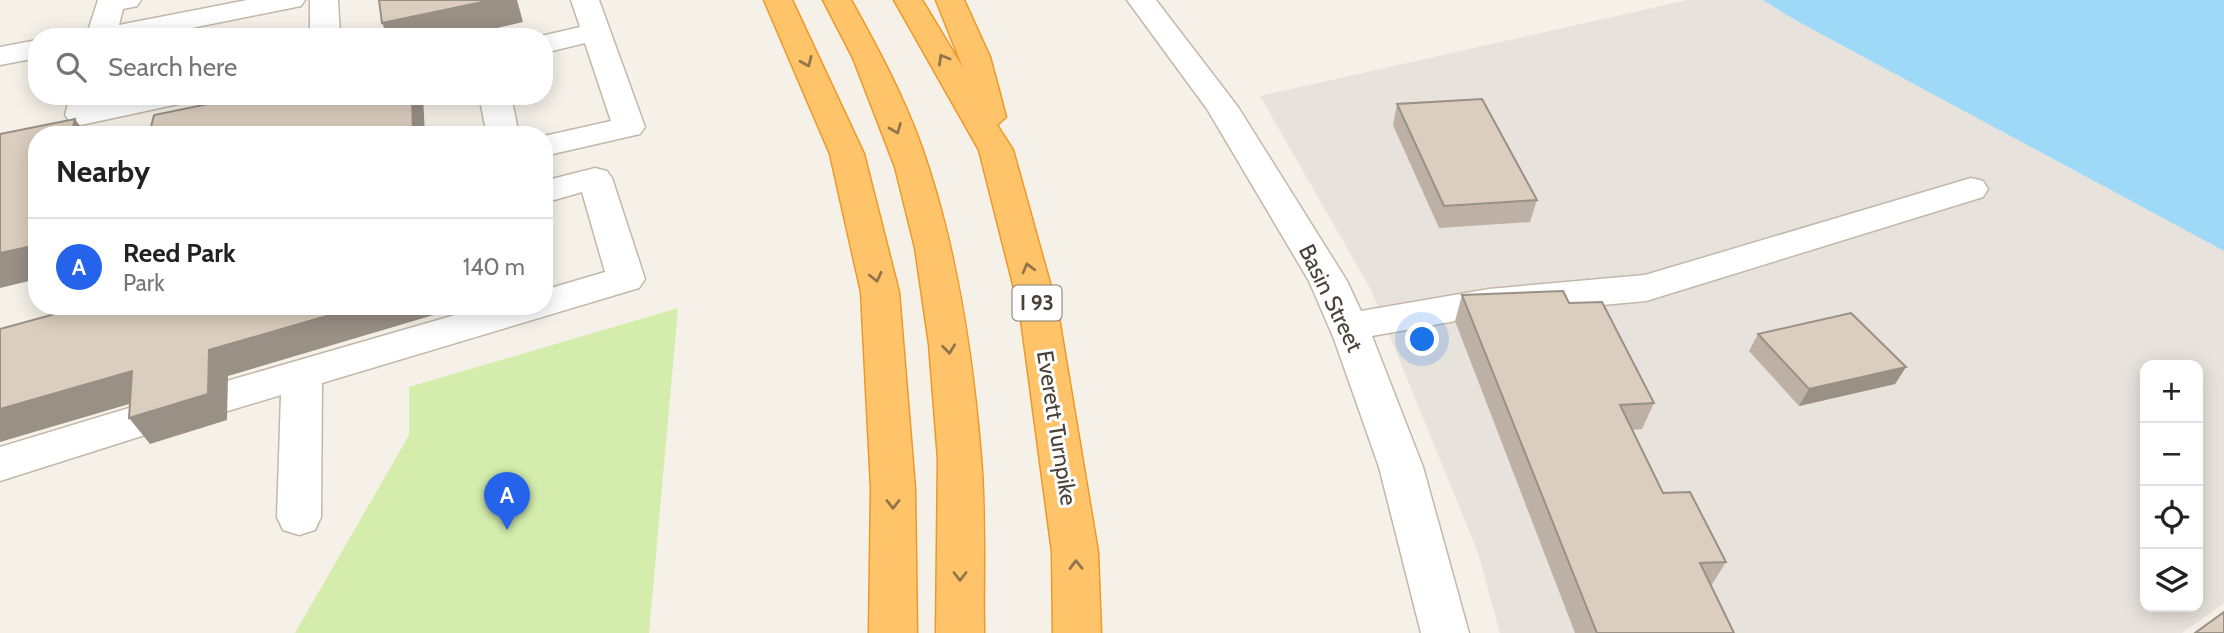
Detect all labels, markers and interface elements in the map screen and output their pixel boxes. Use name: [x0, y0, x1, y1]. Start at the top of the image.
search box: [28, 28, 553, 105]
icon: search: [52, 48, 90, 86]
text: Search here: [108, 51, 237, 83]
one-way arrow: [799, 54, 813, 67]
one-way arrow: [938, 54, 951, 66]
one-way arrow: [888, 122, 902, 134]
text: Nearby: [56, 153, 150, 190]
text: Reed Park: [123, 237, 236, 269]
street label: Basin Street: [1293, 240, 1369, 357]
text: A: [72, 253, 86, 281]
text: 140 m: [463, 253, 525, 281]
one-way arrow: [1021, 262, 1036, 274]
text: Park: [123, 269, 164, 297]
one-way arrow: [868, 271, 883, 283]
road number: I 93: [1012, 286, 1062, 320]
your location: [1405, 322, 1439, 356]
one-way arrow: [942, 343, 957, 355]
street label: Everett Turnpike: [1031, 349, 1083, 508]
map controls: [2140, 360, 2203, 612]
button: +: [2140, 360, 2203, 423]
button: −: [2140, 423, 2203, 486]
pin: A: [484, 472, 530, 530]
button: locate: [2140, 486, 2203, 549]
one-way arrow: [885, 499, 901, 510]
button: layers: [2140, 549, 2203, 612]
one-way arrow: [1068, 559, 1083, 570]
one-way arrow: [952, 571, 968, 582]

